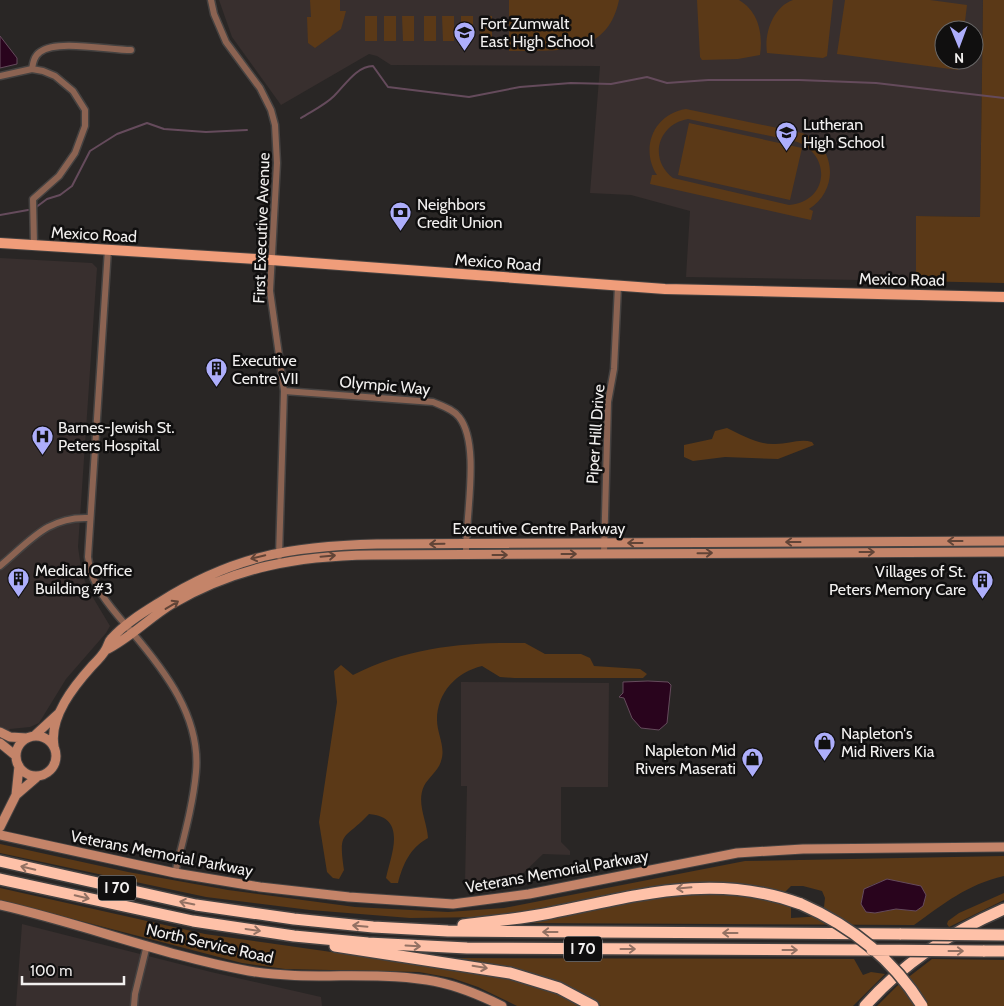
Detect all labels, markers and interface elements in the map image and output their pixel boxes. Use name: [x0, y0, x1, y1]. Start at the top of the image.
place label: Fort Zumwalt East High School: [480, 14, 594, 51]
school or university icon: Fort Zumwalt East High School: [452, 20, 476, 51]
north arrow: [934, 20, 984, 70]
text: N: [954, 49, 964, 67]
place label: Lutheran High School: [803, 115, 885, 152]
school or university icon: Lutheran High School: [775, 121, 799, 152]
street label: First Executive Avenue: [249, 152, 274, 304]
place label: Neighbors Credit Union: [417, 195, 503, 232]
bank icon: Neighbors Credit Union: [389, 201, 413, 232]
street label: Mexico Road: [50, 223, 137, 246]
street label: Mexico Road: [454, 250, 542, 275]
street label: Mexico Road: [859, 269, 945, 290]
place label: Executive Centre VII: [232, 351, 299, 388]
building icon: Executive Centre VII: [204, 357, 228, 388]
street label: Olympic Way: [339, 372, 431, 399]
street label: Piper Hill Drive: [583, 384, 608, 484]
place label: Barnes-Jewish St. Peters Hospital: [58, 418, 175, 455]
hospital icon: Barnes-Jewish St. Peters Hospital: [30, 424, 54, 455]
street label: Executive Centre Parkway: [453, 519, 625, 538]
one-way arrow: [948, 536, 964, 546]
one-way arrow: [785, 537, 802, 547]
one-way arrow: [627, 538, 644, 548]
one-way arrow: [430, 539, 446, 549]
one-way arrow: [859, 547, 875, 557]
one-way arrow: [696, 548, 713, 558]
one-way arrow: [560, 549, 577, 559]
one-way arrow: [492, 550, 508, 560]
one-way arrow: [320, 552, 336, 561]
one-way arrow: [251, 553, 267, 562]
place label: Medical Office Building #3: [35, 561, 132, 598]
place label: Villages of St. Peters Memory Care: [829, 562, 966, 599]
building icon: Medical Office Building #3: [7, 567, 31, 598]
building icon: Villages of St. Peters Memory Care: [970, 568, 994, 599]
one-way arrow: [165, 599, 179, 609]
place label: Napleton's Mid Rivers Kia: [841, 724, 935, 761]
shop icon: Napleton's Mid Rivers Kia: [813, 730, 837, 761]
place label: Napleton Mid Rivers Maserati: [635, 741, 736, 778]
shop icon: Napleton Mid Rivers Maserati: [740, 747, 764, 778]
street label: Veterans Memorial Parkway: [69, 826, 255, 881]
street label: Veterans Memorial Parkway: [464, 846, 650, 897]
one-way arrow: [21, 863, 37, 872]
road number: I 70: [98, 876, 136, 900]
one-way arrow: [677, 883, 693, 893]
one-way arrow: [73, 893, 89, 902]
one-way arrow: [179, 897, 195, 907]
street label: North Service Road: [144, 920, 275, 967]
one-way arrow: [353, 921, 369, 931]
one-way arrow: [245, 925, 261, 935]
one-way arrow: [542, 927, 558, 936]
one-way arrow: [722, 928, 738, 938]
road number: I 70: [564, 936, 602, 962]
one-way arrow: [404, 941, 420, 950]
one-way arrow: [619, 944, 635, 954]
one-way arrow: [782, 945, 798, 955]
one-way arrow: [947, 946, 963, 956]
scale bar: [22, 954, 125, 986]
text: 100 m: [30, 962, 72, 980]
one-way arrow: [472, 962, 488, 972]

